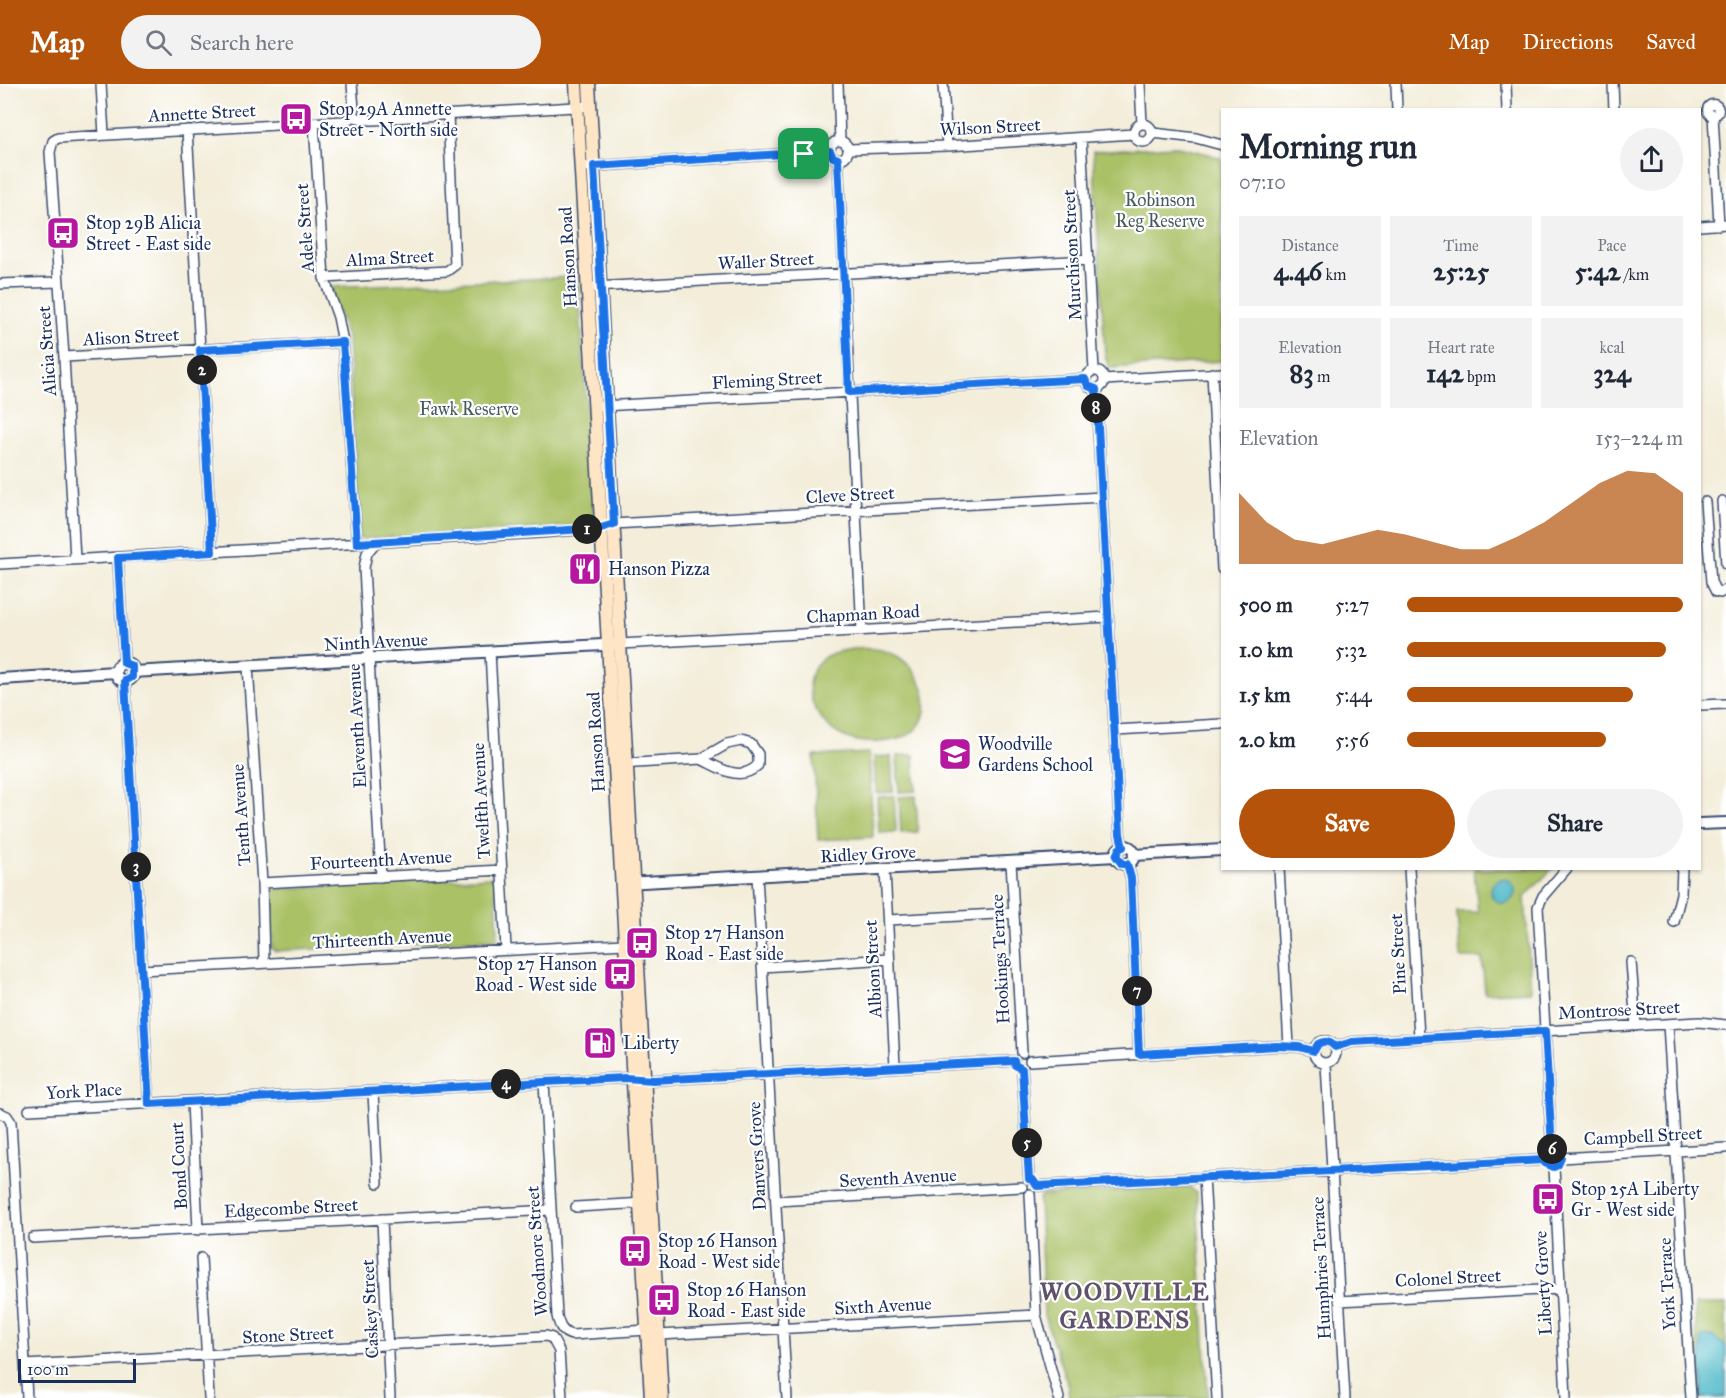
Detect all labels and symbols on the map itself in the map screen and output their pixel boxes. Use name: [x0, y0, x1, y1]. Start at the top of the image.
place label: Stop 29A Annette Street - North side: [319, 98, 458, 141]
street label: Annette Street: [147, 99, 257, 127]
bus stop icon: Stop 29A Annette Street - North side: [278, 101, 314, 137]
street label: Wilson Street: [939, 113, 1042, 141]
pin: [778, 128, 829, 179]
street label: Adele Street: [291, 182, 319, 274]
street label: Murchison Street: [1058, 188, 1086, 321]
park label: Robinson Reg Reserve: [1115, 189, 1205, 233]
street label: Hanson Road: [554, 206, 582, 308]
place label: Stop 29B Alicia Street - East side: [86, 212, 211, 255]
bus stop icon: Stop 29B Alicia Street - East side: [45, 215, 81, 251]
street label: Alma Street: [344, 245, 435, 271]
street label: Waller Street: [717, 247, 815, 275]
street label: Alicia Street: [33, 304, 61, 398]
street label: Alison Street: [81, 323, 180, 351]
pin: 2: [187, 355, 217, 385]
street label: Fleming Street: [711, 366, 824, 395]
pin: 8: [1081, 393, 1111, 423]
park label: Fawk Reserve: [419, 398, 519, 420]
street label: Cleve Street: [805, 482, 896, 508]
pin: 1: [572, 514, 602, 544]
restaurant icon: Hanson Pizza: [567, 551, 603, 587]
place label: Hanson Pizza: [608, 558, 710, 580]
street label: Chapman Road: [806, 600, 920, 628]
street label: Ninth Avenue: [323, 628, 429, 656]
street label: Eleventh Avenue: [343, 663, 371, 789]
street label: Hanson Road: [582, 691, 610, 793]
place label: Woodville Gardens School: [978, 733, 1093, 776]
school or university icon: Woodville Gardens School: [937, 736, 973, 772]
street label: Twelfth Avenue: [467, 742, 495, 860]
street label: Tenth Avenue: [226, 763, 256, 867]
street label: Ridley Grove: [820, 841, 916, 867]
street label: Fourteenth Avenue: [309, 845, 453, 875]
pin: 3: [121, 852, 151, 882]
street label: Hookings Terrace: [986, 893, 1015, 1025]
street label: Pine Street: [1385, 912, 1411, 995]
street label: Albion Street: [859, 919, 887, 1020]
place label: Stop 27 Hanson Road - East side: [665, 922, 784, 965]
street label: Thirteenth Avenue: [312, 924, 452, 954]
bus stop icon: Stop 27 Hanson Road - East side: [624, 925, 660, 961]
place label: Stop 27 Hanson Road - West side: [475, 953, 597, 996]
bus stop icon: Stop 27 Hanson Road - West side: [602, 956, 638, 992]
pin: 7: [1122, 976, 1152, 1006]
street label: Montrose Street: [1557, 996, 1681, 1024]
fuel station icon: Liberty: [582, 1025, 618, 1061]
place label: Liberty: [623, 1032, 680, 1054]
pin: 4: [491, 1069, 521, 1099]
street label: York Place: [45, 1078, 123, 1104]
street label: Danvers Grove: [743, 1101, 771, 1211]
street label: Bond Court: [166, 1121, 192, 1210]
street label: Campbell Street: [1583, 1122, 1703, 1150]
pin: 5: [1012, 1128, 1042, 1158]
pin: 6: [1537, 1134, 1567, 1164]
street label: Seventh Avenue: [839, 1164, 957, 1192]
place label: Stop 25A Liberty Gr - West side: [1571, 1178, 1699, 1221]
bus stop icon: Stop 25A Liberty Gr - West side: [1530, 1181, 1566, 1217]
street label: Woodmore Street: [521, 1184, 553, 1317]
street label: Edgecombe Street: [223, 1193, 359, 1224]
street label: Humphries Terrace: [1306, 1196, 1336, 1340]
place label: Stop 26 Hanson Road - West side: [658, 1230, 780, 1273]
street label: Liberty Grove: [1529, 1230, 1557, 1336]
bus stop icon: Stop 26 Hanson Road - West side: [617, 1233, 653, 1269]
street label: York Terrace: [1654, 1237, 1680, 1331]
street label: Caskey Street: [356, 1258, 384, 1359]
street label: Colonel Street: [1394, 1264, 1502, 1292]
district label: WOODVILLE GARDENS: [1040, 1277, 1210, 1335]
place label: Stop 26 Hanson Road - East side: [687, 1279, 806, 1322]
bus stop icon: Stop 26 Hanson Road - East side: [646, 1282, 682, 1318]
street label: Sixth Avenue: [834, 1292, 932, 1320]
street label: Stone Street: [242, 1322, 335, 1348]
scale bar: [18, 1356, 136, 1384]

